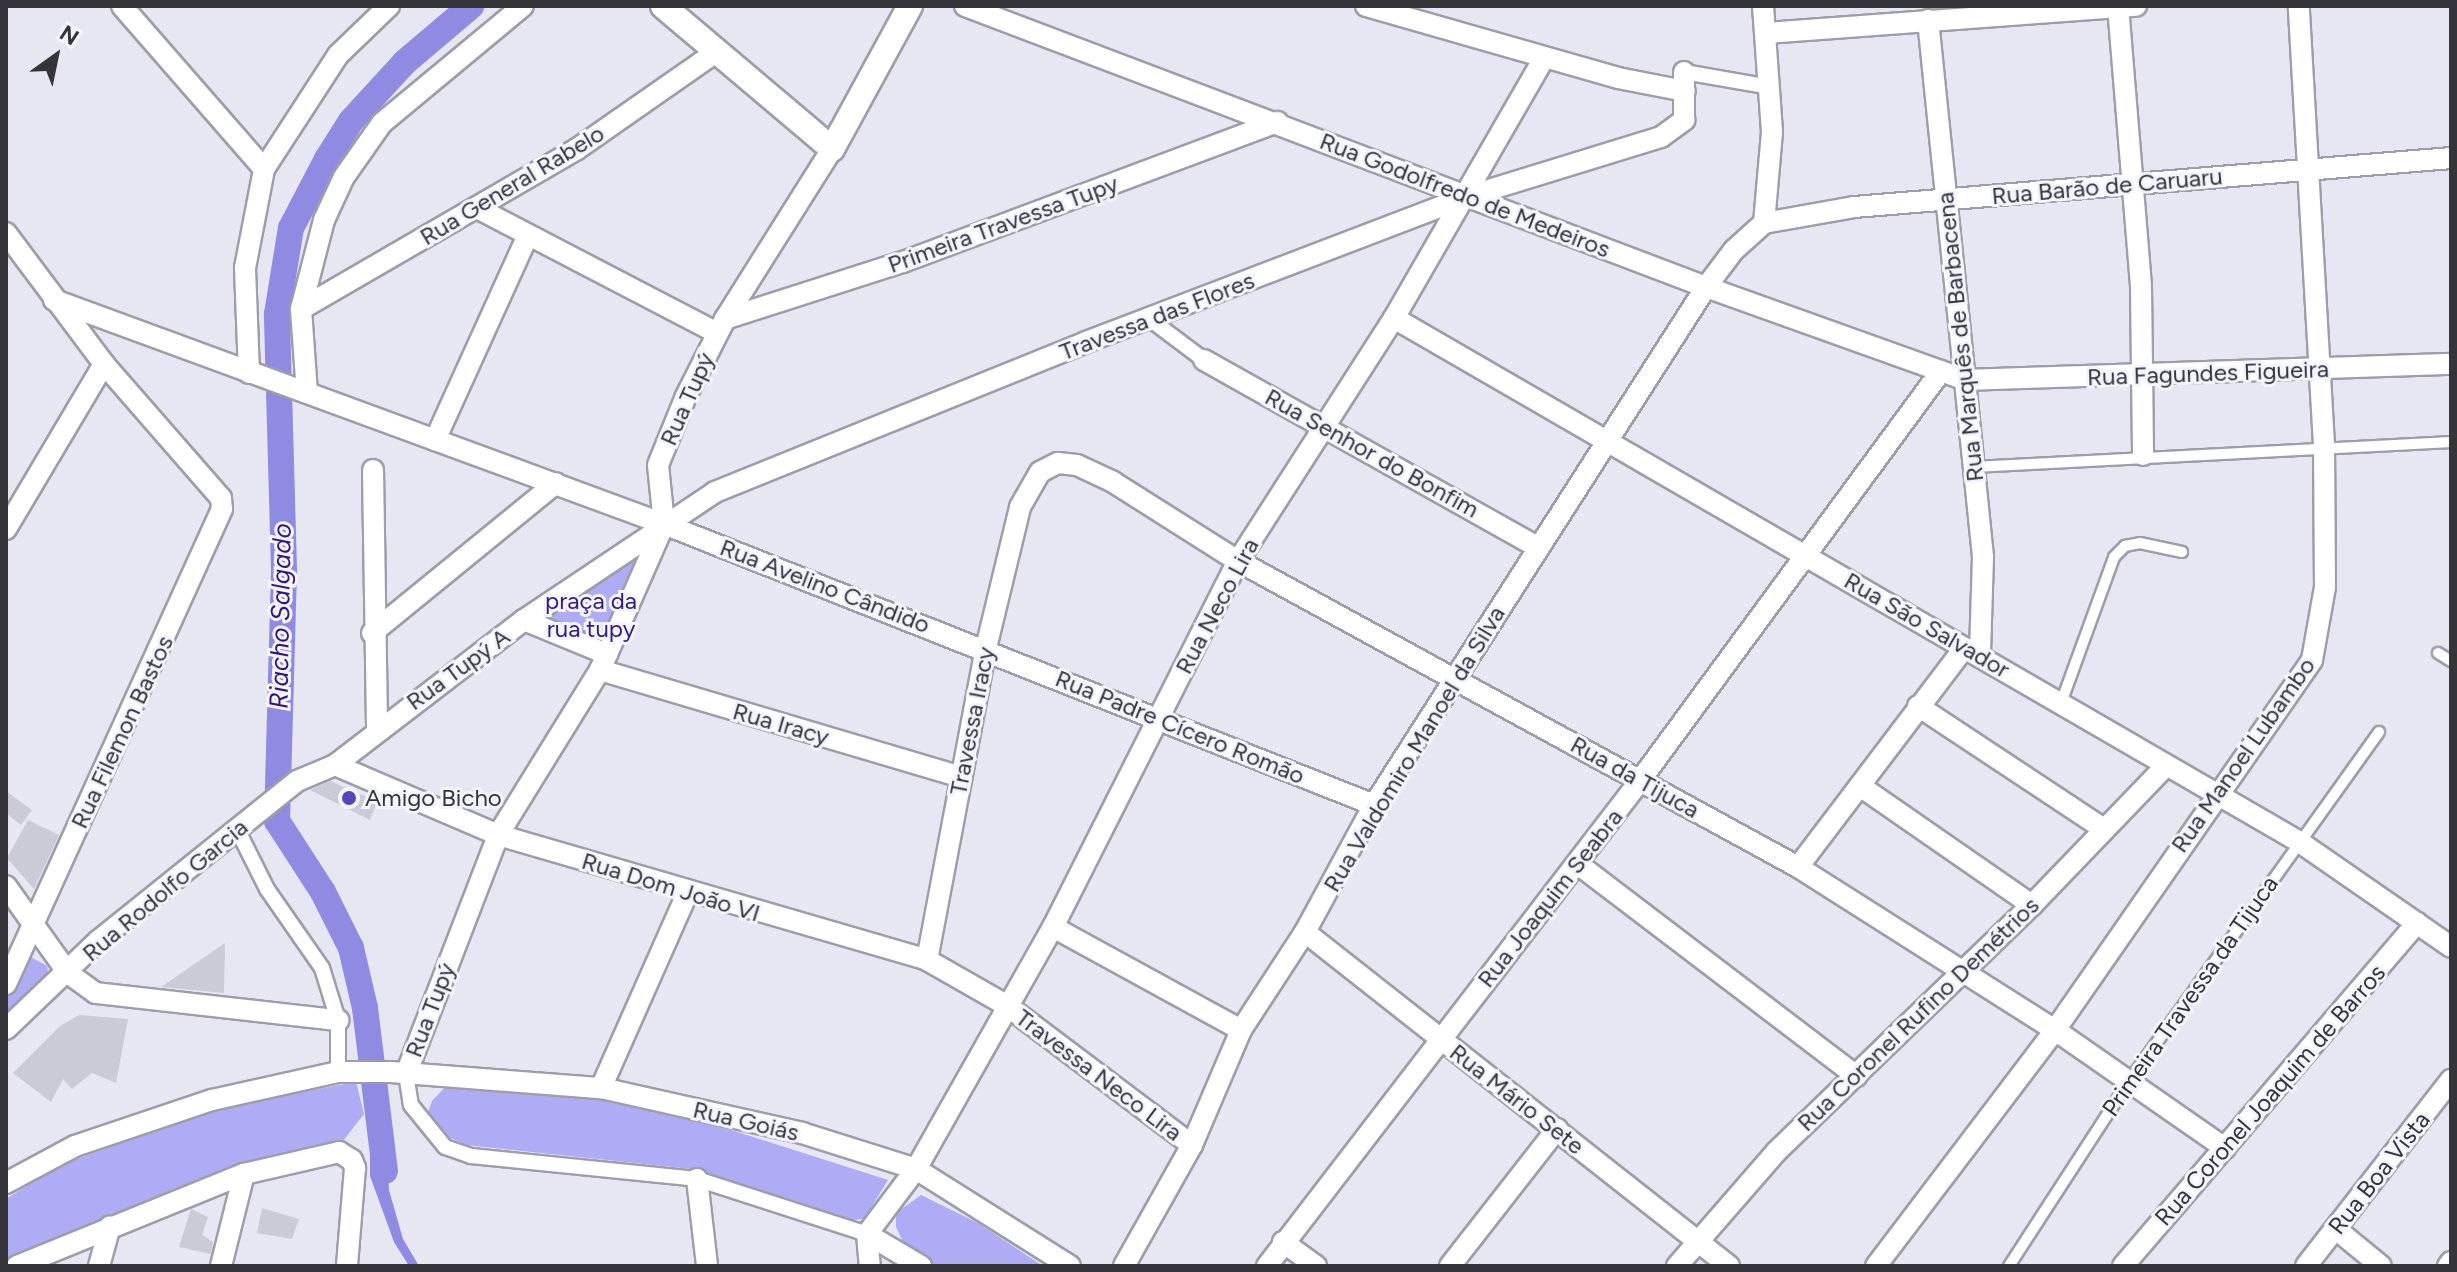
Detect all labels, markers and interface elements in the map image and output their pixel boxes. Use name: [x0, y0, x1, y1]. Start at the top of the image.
north arrow: [16, 16, 96, 96]
text: N: [55, 19, 84, 51]
street label: Rua General Rabelo: [415, 119, 609, 251]
street label: Rua Godolfredo de Medeiros: [1316, 126, 1614, 264]
street label: Rua Barão de Caruaru: [1990, 162, 2224, 210]
street label: Primeira Travessa Tupy: [884, 169, 1122, 279]
street label: Rua Marquês de Barbacena: [1930, 191, 1990, 483]
street label: Travessa das Flores: [1056, 266, 1258, 366]
street label: Rua Tupý: [654, 348, 720, 450]
street label: Rua Fagundes Figueira: [2087, 354, 2329, 392]
street label: Rua Senhor do Bonfim: [1260, 382, 1484, 524]
water label: Riacho Salgado: [264, 523, 298, 709]
street label: Rua Avelino Cândido: [716, 533, 934, 639]
street label: Rua Neco Lira: [1169, 533, 1265, 679]
street label: Rua São Salvador: [1839, 566, 2015, 684]
park label: praça da rua tupy: [545, 587, 637, 643]
street label: Rua Valdomiro Manoel da Silva: [1317, 601, 1511, 897]
street label: Rua Tupý A: [401, 622, 515, 716]
street label: Rua Filemon Bastos: [65, 631, 179, 833]
street label: Travessa Iracy: [944, 644, 1000, 798]
street label: Rua Manoel Lubambo: [2165, 652, 2321, 858]
street label: Rua Padre Cícero Romão: [1051, 664, 1309, 790]
street label: Rua Iracy: [730, 697, 832, 751]
street label: Rua da Tijuca: [1566, 730, 1704, 824]
place label: Amigo Bicho: [365, 784, 502, 812]
marker: Amigo Bicho: [340, 789, 358, 807]
street label: Rua Joaquim Seabra: [1471, 803, 1629, 993]
street label: Rua Rodolfo Garcia: [77, 813, 253, 967]
street label: Rua Dom João VI: [578, 846, 764, 928]
street label: Primeira Travessa da Tijuca: [2096, 870, 2284, 1122]
street label: Rua Coronel Rufino Demétrios: [1791, 891, 2045, 1137]
street label: Rua Tupý: [399, 959, 461, 1061]
street label: Rua Coronel Joaquim de Barros: [2149, 959, 2391, 1231]
street label: Travessa Neco Lira: [1010, 1003, 1188, 1147]
street label: Rua Mário Sete: [1444, 1038, 1590, 1160]
street label: Rua Goiás: [690, 1095, 802, 1147]
street label: Rua Boa Vista: [2322, 1106, 2436, 1240]

